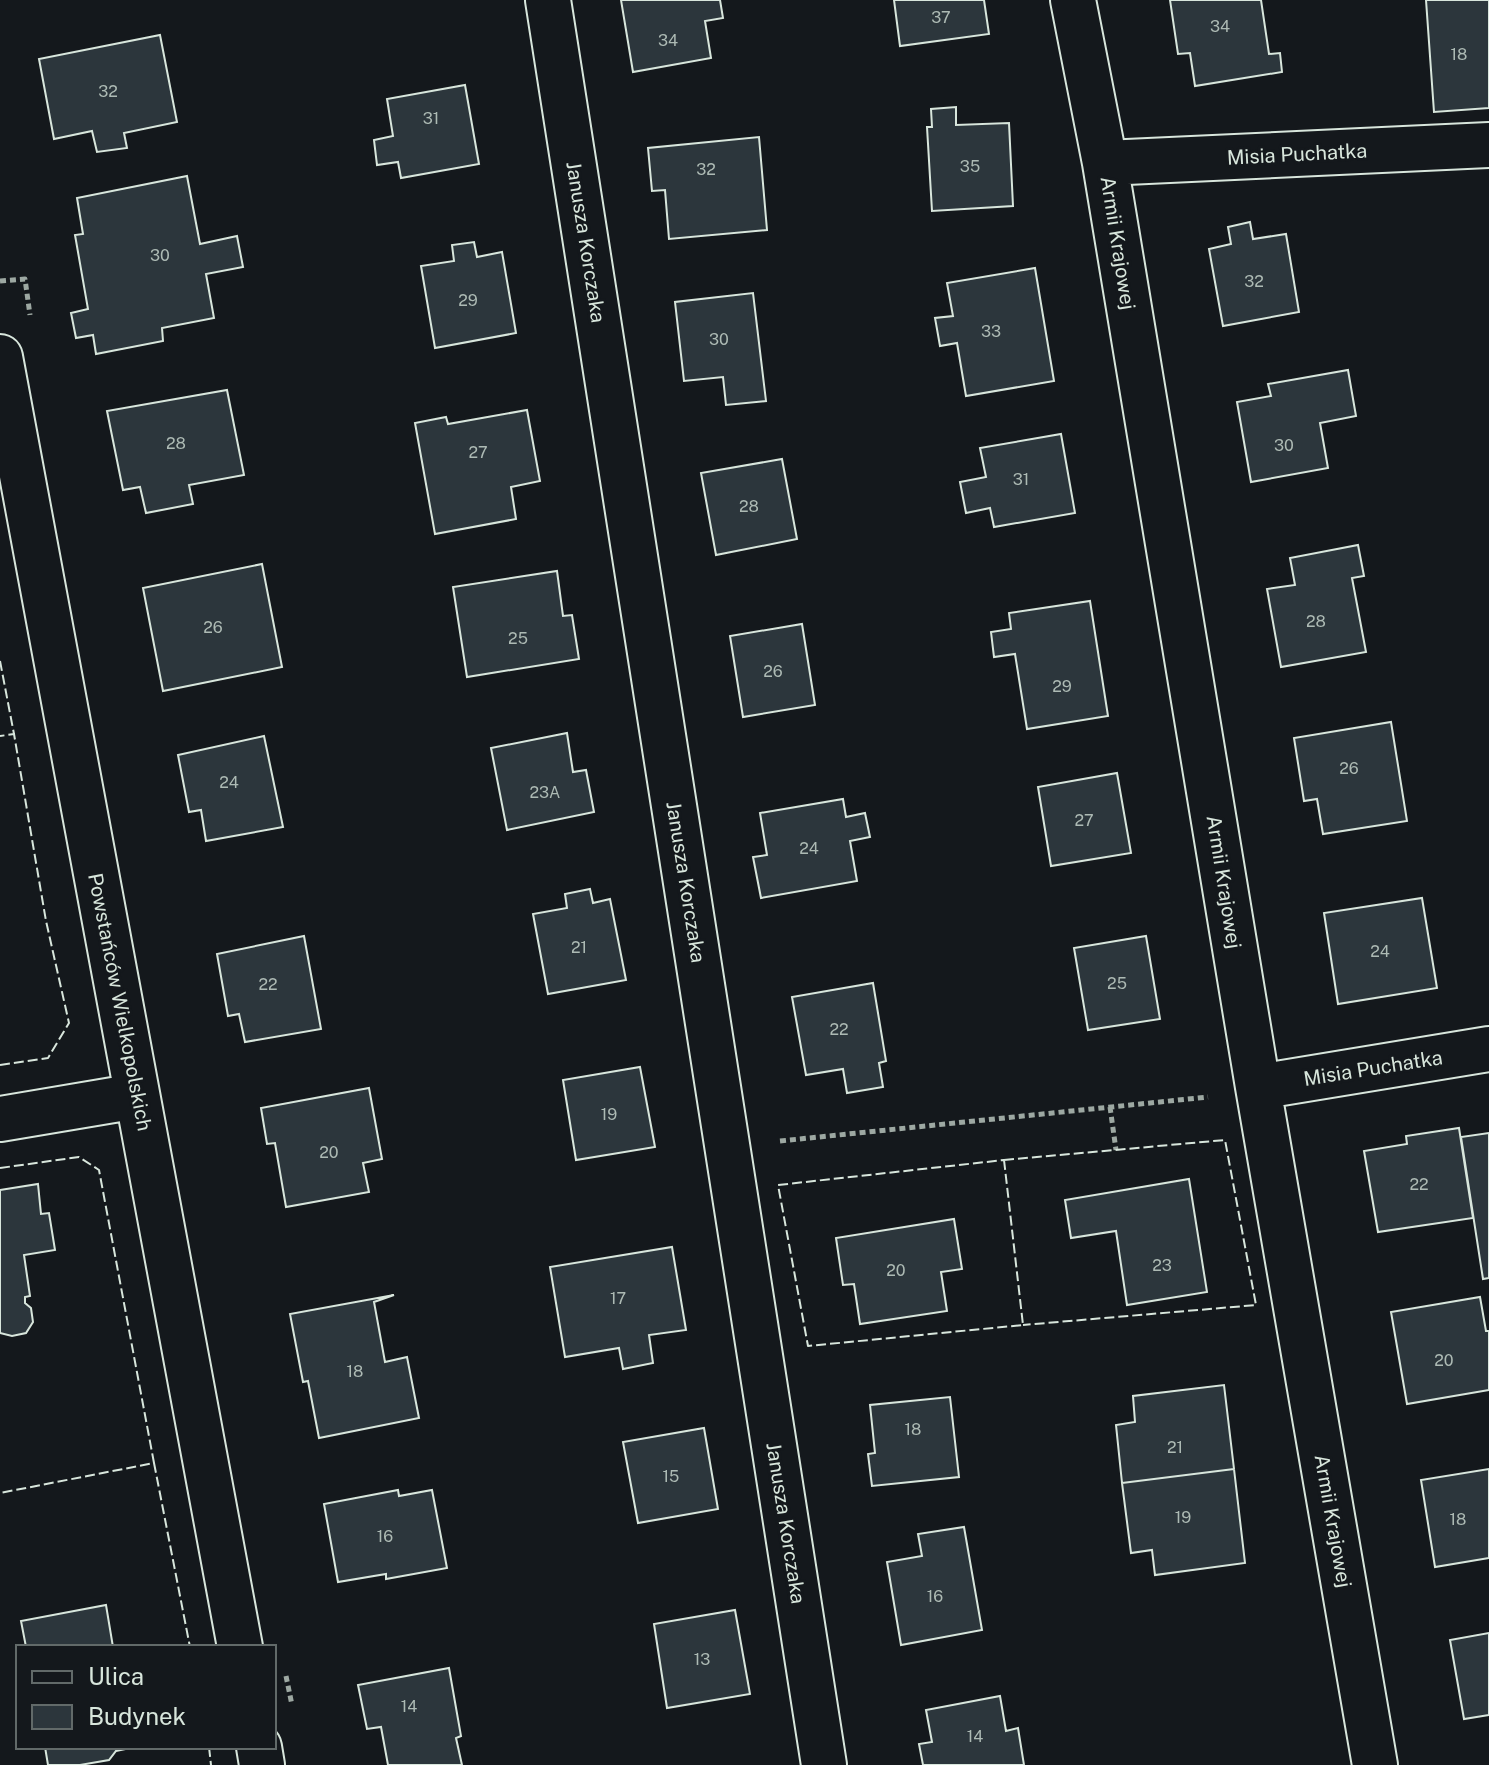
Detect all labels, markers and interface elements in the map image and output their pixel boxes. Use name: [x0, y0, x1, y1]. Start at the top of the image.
house number: 37: [931, 8, 951, 27]
house number: 34: [1210, 17, 1230, 36]
house number: 34: [658, 31, 678, 50]
house number: 18: [1451, 45, 1467, 64]
house number: 32: [98, 82, 118, 101]
house number: 31: [423, 109, 439, 128]
street label: Misia Puchatka: [1226, 138, 1368, 170]
house number: 35: [960, 157, 980, 176]
street label: Janusza Korczaka: [561, 160, 611, 324]
house number: 32: [696, 160, 716, 179]
street label: Armii Krajowej: [1096, 175, 1140, 311]
house number: 30: [150, 246, 170, 265]
house number: 32: [1244, 272, 1264, 291]
house number: 29: [458, 291, 478, 310]
house number: 33: [981, 322, 1001, 341]
house number: 30: [709, 330, 729, 349]
house number: 28: [166, 434, 186, 453]
house number: 30: [1274, 436, 1294, 455]
house number: 27: [468, 443, 488, 462]
house number: 31: [1013, 470, 1029, 489]
house number: 28: [739, 497, 759, 516]
house number: 28: [1306, 612, 1326, 631]
house number: 26: [203, 618, 223, 637]
house number: 25: [508, 629, 528, 648]
house number: 26: [763, 662, 783, 681]
house number: 29: [1052, 677, 1072, 696]
house number: 26: [1339, 759, 1359, 778]
house number: 24: [219, 773, 239, 792]
house number: 23A: [530, 783, 560, 802]
street label: Janusza Korczaka: [661, 800, 711, 964]
house number: 27: [1074, 811, 1094, 830]
street label: Armii Krajowej: [1202, 814, 1246, 950]
house number: 24: [799, 839, 819, 858]
street label: Powstańców Wielkopolskich: [83, 871, 157, 1133]
house number: 21: [571, 938, 587, 957]
house number: 24: [1370, 942, 1390, 961]
house number: 25: [1107, 974, 1127, 993]
house number: 22: [258, 975, 278, 994]
house number: 22: [829, 1020, 849, 1039]
street label: Misia Puchatka: [1302, 1045, 1444, 1091]
house number: 19: [601, 1105, 617, 1124]
house number: 20: [319, 1143, 339, 1162]
house number: 22: [1409, 1175, 1429, 1194]
house number: 23: [1152, 1256, 1172, 1275]
house number: 20: [886, 1261, 906, 1280]
house number: 17: [610, 1289, 626, 1308]
house number: 20: [1434, 1351, 1454, 1370]
house number: 18: [347, 1362, 363, 1381]
house number: 18: [905, 1420, 921, 1439]
house number: 21: [1167, 1438, 1183, 1457]
street label: Janusza Korczaka: [761, 1441, 811, 1605]
street label: Armii Krajowej: [1309, 1453, 1357, 1589]
house number: 15: [663, 1467, 679, 1486]
house number: 19: [1175, 1508, 1191, 1527]
house number: 18: [1450, 1510, 1466, 1529]
house number: 16: [377, 1527, 393, 1546]
house number: 16: [927, 1587, 943, 1606]
legend: [16, 1645, 276, 1749]
house number: 13: [694, 1650, 710, 1669]
text: Ulica: [88, 1662, 144, 1690]
house number: 14: [401, 1697, 417, 1716]
text: Budynek: [88, 1702, 186, 1730]
house number: 14: [967, 1727, 983, 1746]

